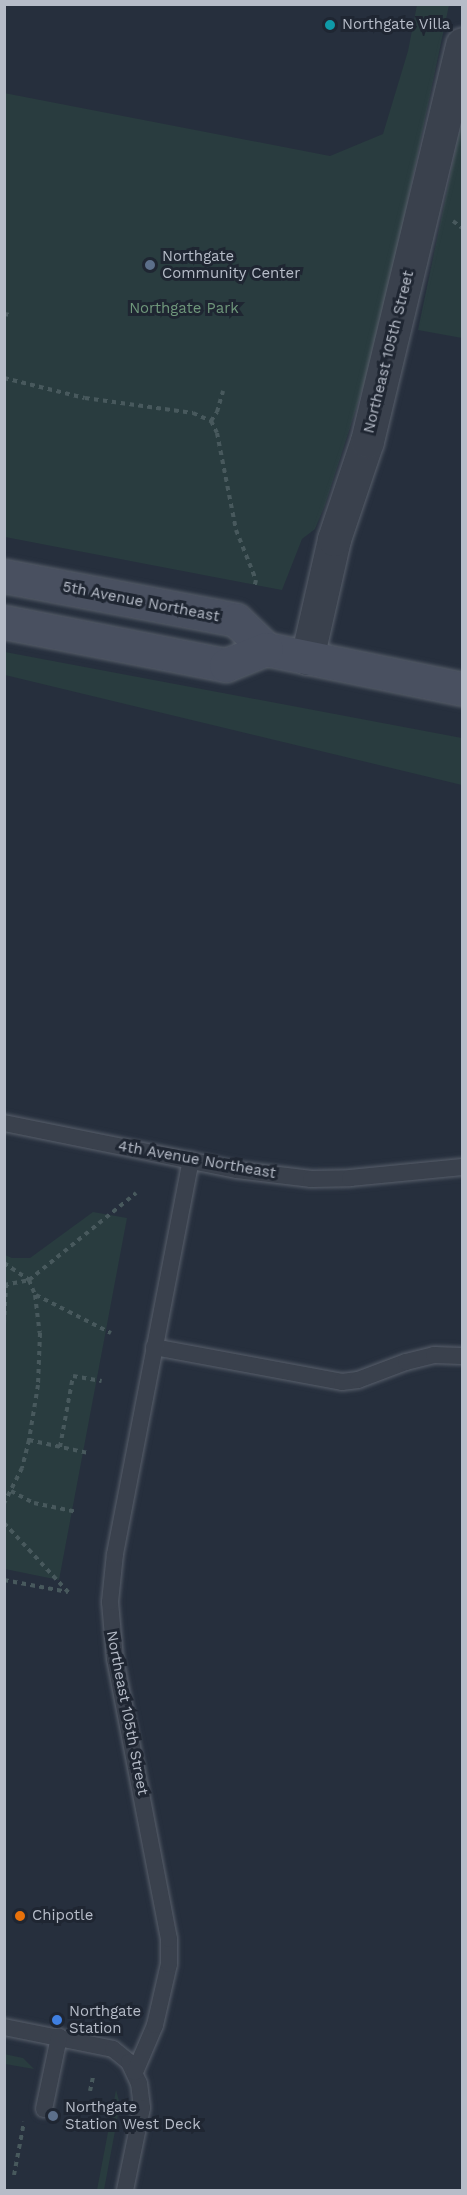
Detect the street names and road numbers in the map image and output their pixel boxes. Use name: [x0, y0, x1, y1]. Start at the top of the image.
street label: Northeast 105th Street: [360, 269, 418, 435]
street label: 5th Avenue Northeast: [61, 578, 221, 626]
street label: 4th Avenue Northeast: [116, 1137, 278, 1183]
street label: Northeast 105th Street: [102, 1629, 152, 1797]

